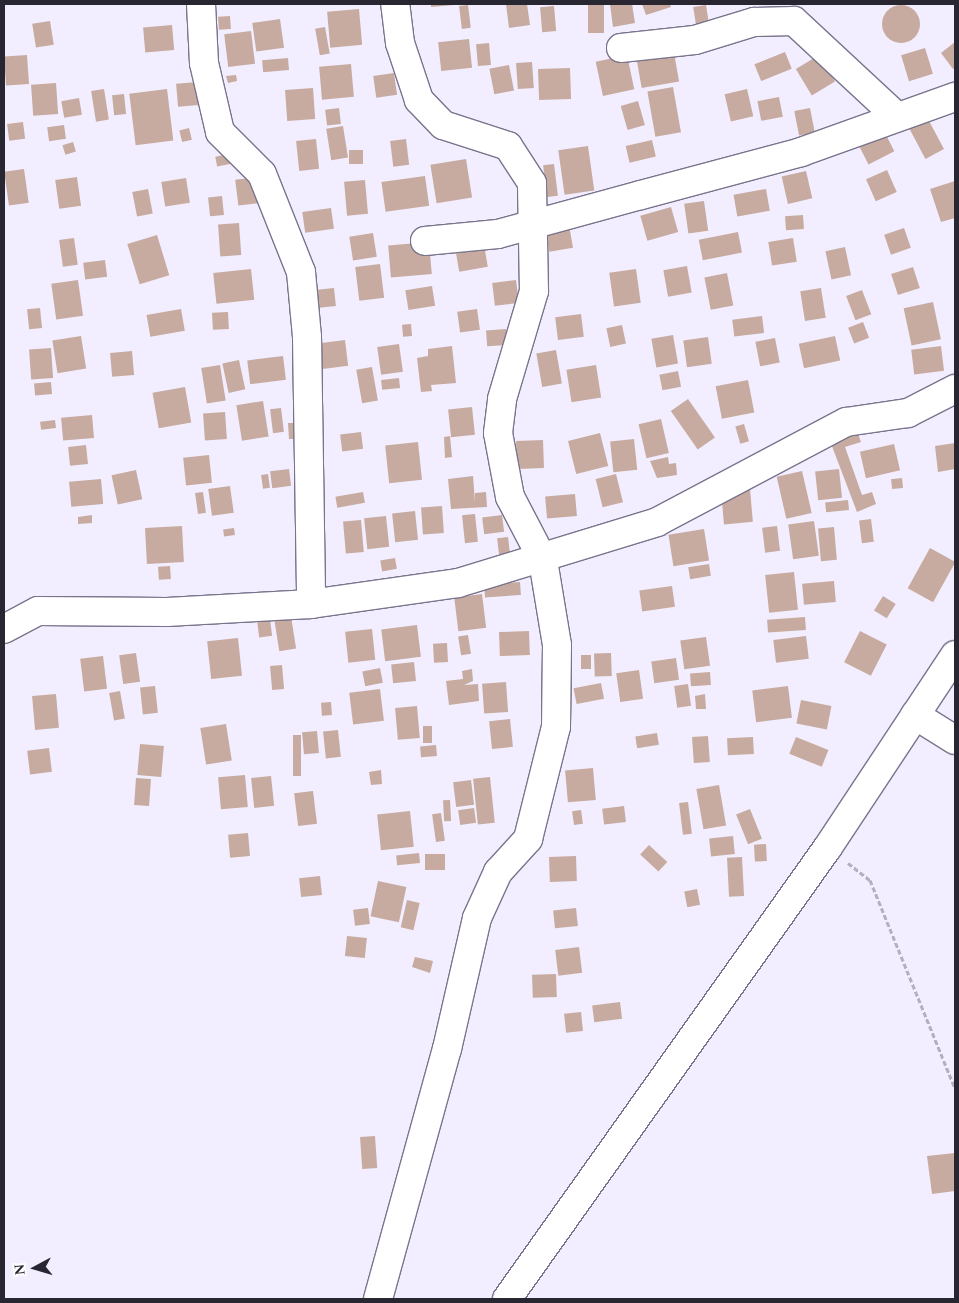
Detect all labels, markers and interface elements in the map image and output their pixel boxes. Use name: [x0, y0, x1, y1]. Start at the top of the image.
north arrow: [10, 1243, 60, 1293]
text: N: [9, 1263, 31, 1276]

